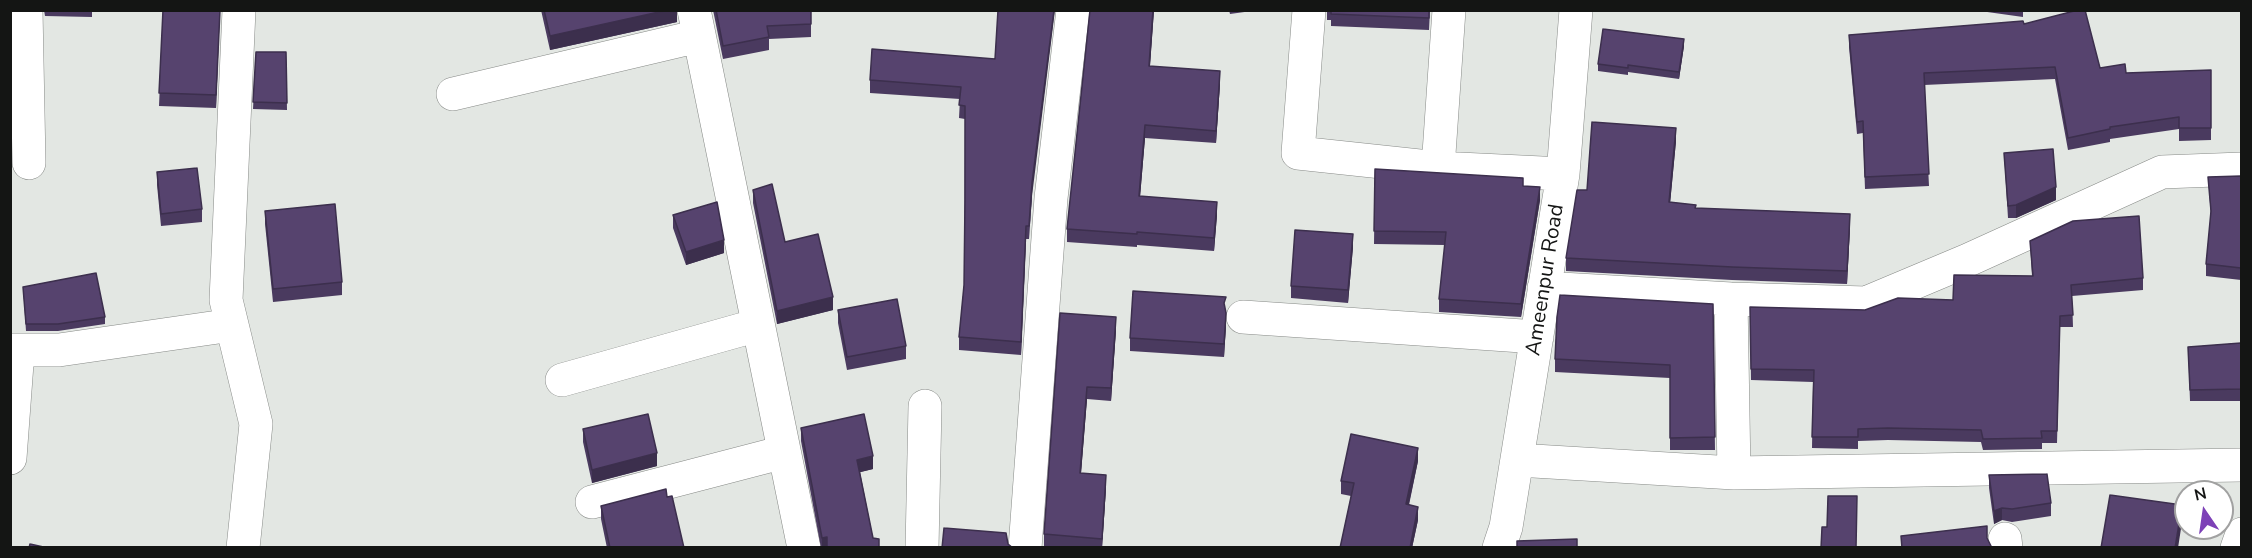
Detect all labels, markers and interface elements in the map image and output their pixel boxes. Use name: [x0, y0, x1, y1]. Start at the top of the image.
street label: Ameenpur Road: [1522, 202, 1570, 358]
north arrow: [2174, 480, 2234, 540]
text: N: [2192, 482, 2209, 506]

